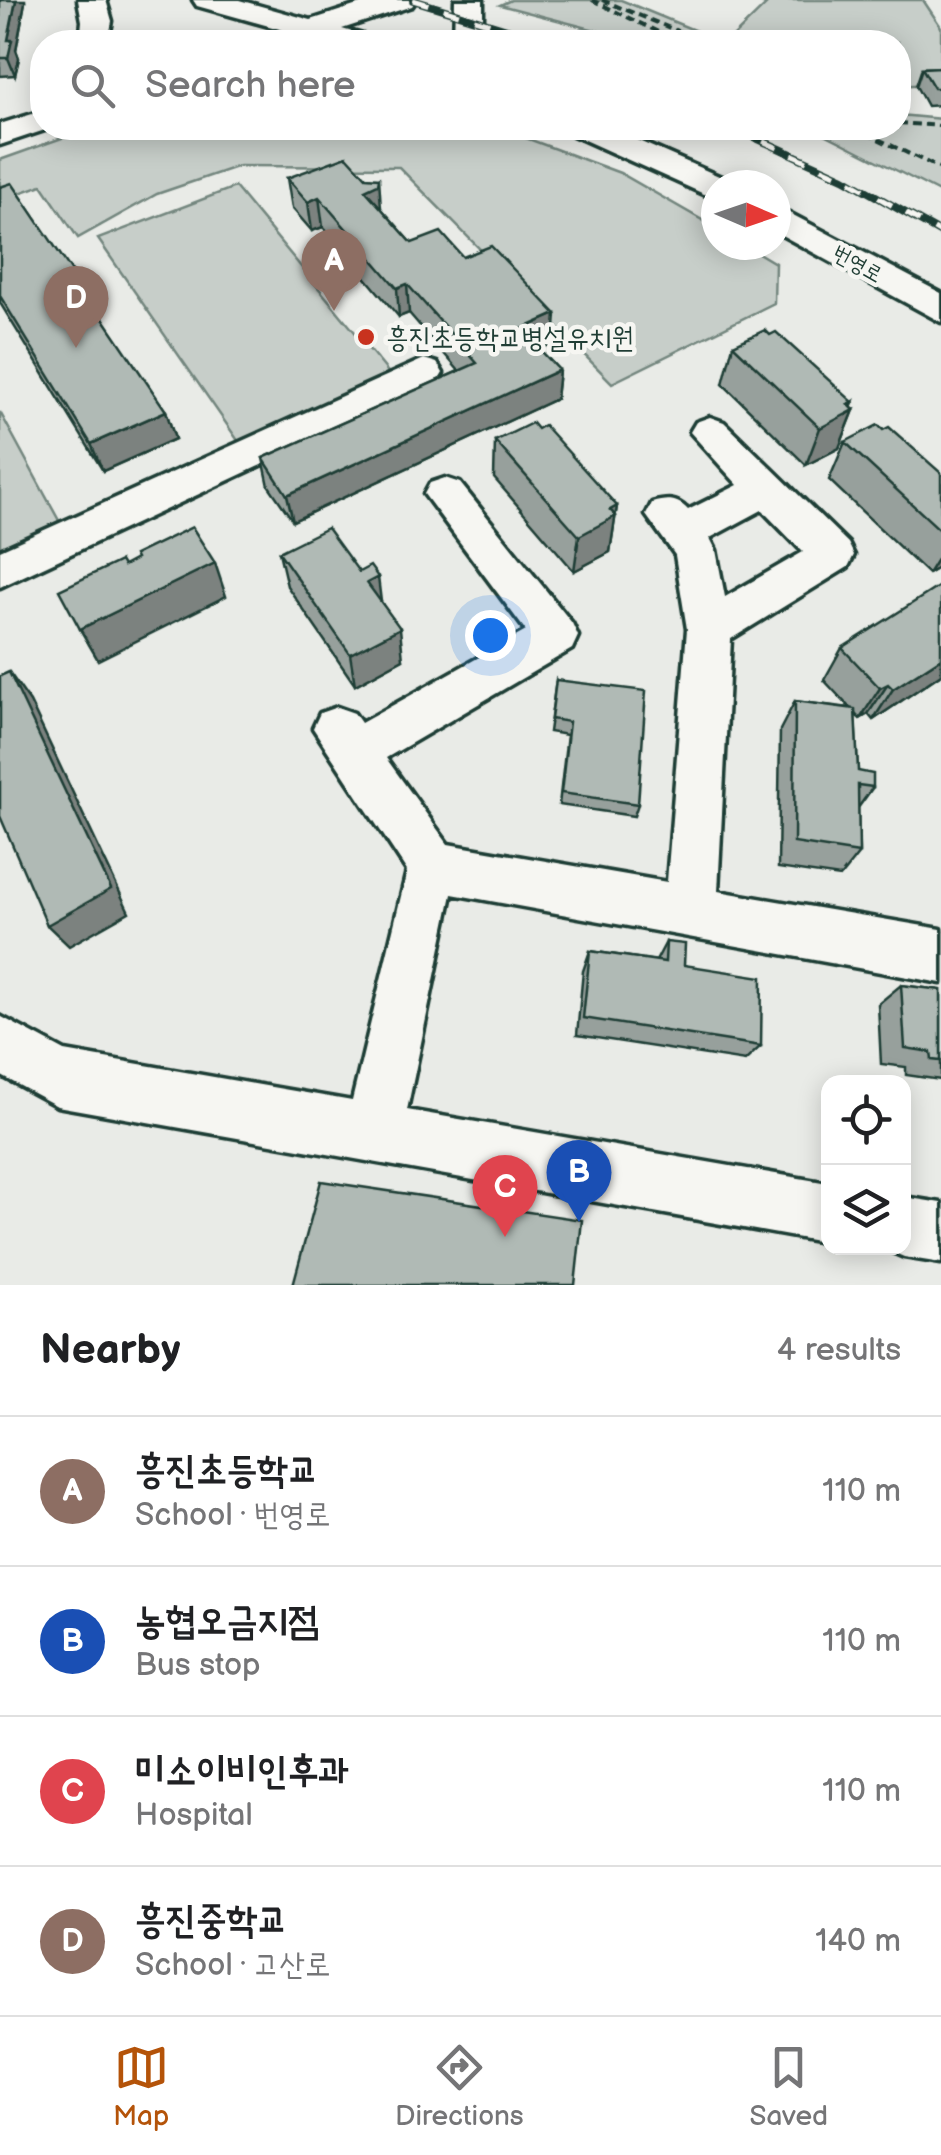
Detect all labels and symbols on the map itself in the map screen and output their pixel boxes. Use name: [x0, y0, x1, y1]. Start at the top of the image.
north arrow: [701, 170, 791, 260]
pin: A: [302, 228, 366, 311]
street label: 번영로: [828, 240, 887, 289]
pin: D: [44, 266, 108, 348]
place label: 흥진초등학교병설유치원: [386, 322, 634, 355]
marker: 흥진초등학교병설유치원: [355, 326, 377, 348]
your location: [465, 610, 516, 661]
pin: B: [546, 1140, 612, 1222]
pin: C: [472, 1154, 538, 1237]

